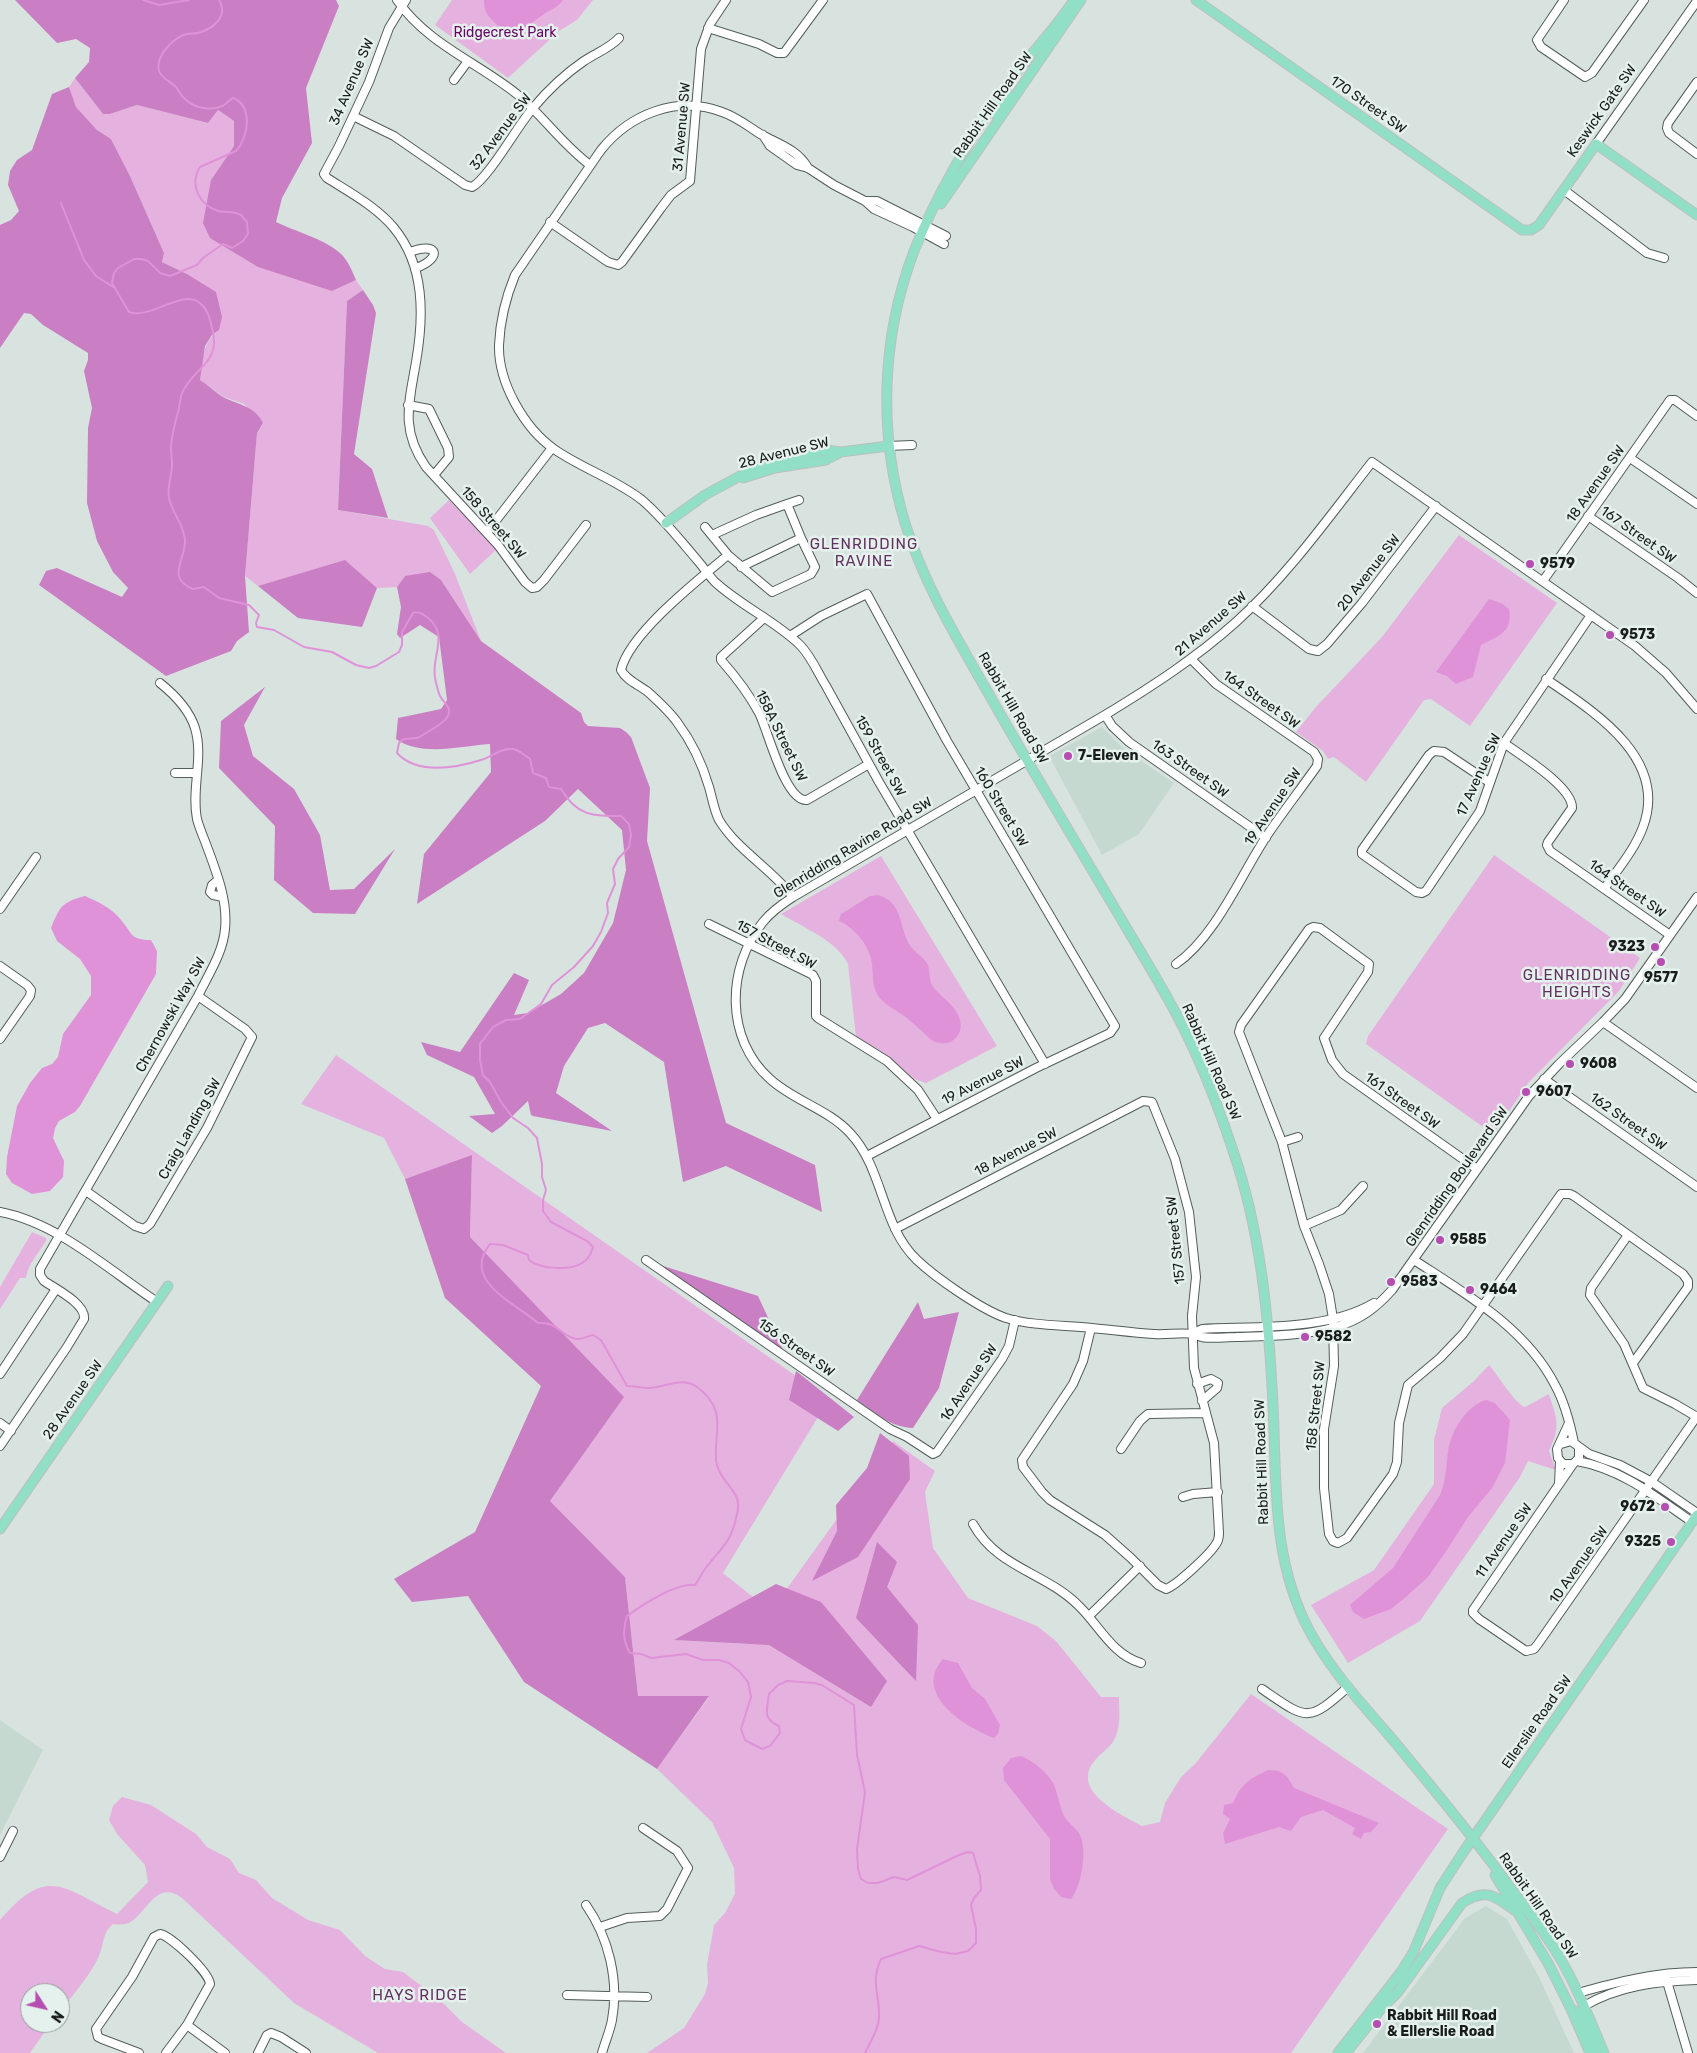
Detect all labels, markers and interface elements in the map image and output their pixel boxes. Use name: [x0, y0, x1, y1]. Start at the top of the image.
park label: Ridgecrest Park: [454, 25, 556, 41]
street label: 34 Avenue SW: [326, 36, 378, 128]
street label: Rabbit Hill Road SW: [950, 49, 1036, 161]
street label: Keswick Gate SW: [1564, 61, 1640, 161]
street label: 170 Street SW: [1327, 73, 1409, 137]
street label: 31 Avenue SW: [670, 82, 694, 172]
street label: 32 Avenue SW: [467, 90, 535, 174]
street label: 28 Avenue SW: [737, 434, 831, 472]
street label: 18 Avenue SW: [1563, 442, 1629, 526]
street label: 158 Street SW: [457, 483, 529, 563]
street label: 167 Street SW: [1597, 503, 1679, 567]
street label: 20 Avenue SW: [1334, 531, 1404, 615]
district label: GLENRIDDING RAVINE: [808, 536, 920, 571]
place label: 9579: [1540, 556, 1575, 572]
marker: 9579: [1524, 558, 1536, 570]
street label: 21 Avenue SW: [1172, 588, 1250, 660]
place label: 9573: [1620, 627, 1655, 643]
marker: 9573: [1604, 629, 1616, 641]
street label: Rabbit Hill Road SW: [974, 649, 1052, 767]
street label: 164 Street SW: [1219, 667, 1303, 733]
street label: 158A Street SW: [752, 688, 810, 784]
street label: 159 Street SW: [851, 713, 909, 799]
street label: 17 Avenue SW: [1453, 731, 1505, 819]
street label: 163 Street SW: [1148, 736, 1232, 802]
place label: 7-Eleven: [1078, 748, 1139, 764]
marker: 7-Eleven: [1062, 750, 1074, 762]
street label: 160 Street SW: [971, 764, 1031, 850]
street label: 19 Avenue SW: [1241, 765, 1305, 849]
street label: Glenridding Ravine Road SW: [771, 794, 935, 902]
street label: 164 Street SW: [1585, 856, 1669, 922]
street label: 157 Street SW: [733, 917, 819, 973]
place label: 9323: [1609, 939, 1645, 955]
marker: 9323: [1649, 941, 1661, 953]
street label: Chernowski Way SW: [132, 955, 210, 1075]
marker: 9577: [1655, 956, 1667, 968]
district label: GLENRIDDING HEIGHTS: [1521, 967, 1633, 1002]
place label: 9577: [1644, 970, 1678, 986]
street label: Rabbit Hill Road SW: [1178, 1001, 1244, 1123]
street label: 19 Avenue SW: [939, 1053, 1027, 1109]
place label: 9608: [1580, 1056, 1617, 1072]
marker: 9608: [1564, 1058, 1576, 1070]
street label: 161 Street SW: [1361, 1069, 1443, 1133]
street label: Craig Landing SW: [155, 1075, 225, 1183]
place label: 9607: [1536, 1084, 1572, 1100]
marker: 9607: [1520, 1086, 1532, 1098]
street label: 162 Street SW: [1586, 1089, 1670, 1155]
street label: Glenridding Boulevard SW: [1402, 1104, 1512, 1250]
street label: 18 Avenue SW: [972, 1124, 1060, 1180]
street label: 157 Street SW: [1163, 1195, 1189, 1285]
place label: 9585: [1450, 1232, 1487, 1248]
marker: 9585: [1434, 1234, 1446, 1246]
place label: 9583: [1401, 1274, 1438, 1290]
marker: 9583: [1385, 1276, 1397, 1288]
place label: 9464: [1480, 1282, 1517, 1298]
marker: 9464: [1464, 1284, 1476, 1296]
street label: 156 Street SW: [754, 1315, 838, 1381]
place label: 9582: [1315, 1329, 1352, 1345]
marker: 9582: [1299, 1331, 1311, 1343]
street label: 16 Avenue SW: [937, 1341, 1001, 1425]
street label: 28 Avenue SW: [40, 1357, 106, 1443]
street label: 158 Street SW: [1303, 1360, 1329, 1452]
street label: Rabbit Hill Road SW: [1251, 1399, 1273, 1525]
place label: 9672: [1620, 1499, 1655, 1515]
street label: 11 Avenue SW: [1472, 1500, 1536, 1582]
marker: 9672: [1659, 1501, 1671, 1513]
street label: 10 Avenue SW: [1546, 1523, 1612, 1607]
place label: 9325: [1625, 1534, 1661, 1550]
marker: 9325: [1665, 1536, 1677, 1548]
street label: Ellerslie Road SW: [1499, 1672, 1575, 1772]
street label: Rabbit Hill Road SW: [1495, 1850, 1581, 1962]
north arrow: [20, 1983, 70, 2033]
district label: HAYS RIDGE: [371, 1987, 469, 2005]
text: N: [47, 2007, 67, 2025]
place label: Rabbit Hill Road & Ellerslie Road: [1387, 2008, 1497, 2040]
marker: Rabbit Hill Road & Ellerslie Road: [1371, 2018, 1383, 2030]

